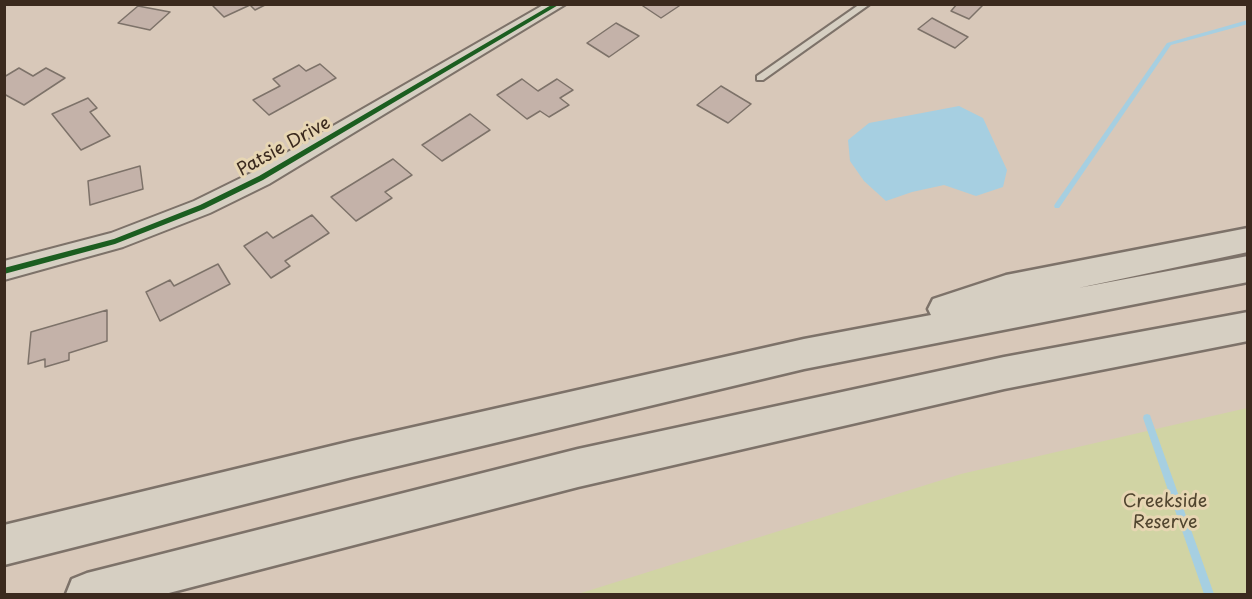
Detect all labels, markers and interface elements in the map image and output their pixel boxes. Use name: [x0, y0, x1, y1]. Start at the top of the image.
street label: Patsie Drive: [234, 113, 334, 181]
park label: Creekside Reserve: [1123, 491, 1207, 534]

